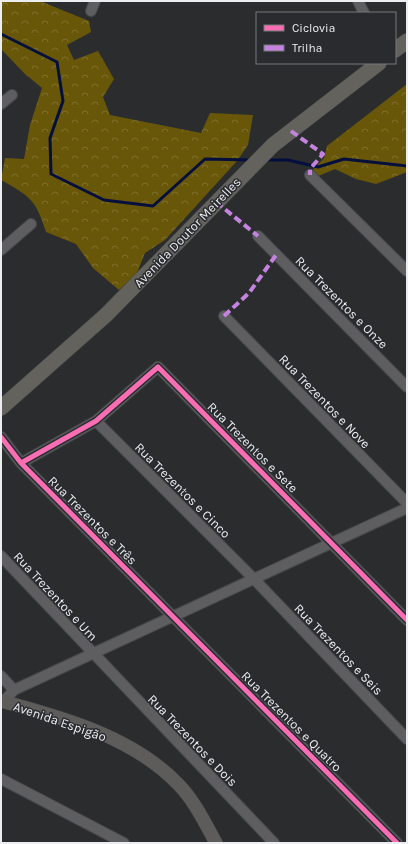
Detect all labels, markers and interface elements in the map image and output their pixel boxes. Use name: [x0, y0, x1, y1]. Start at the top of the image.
legend: [256, 12, 396, 64]
text: Ciclovia: [292, 21, 335, 35]
text: Trilha: [292, 41, 322, 55]
street label: Avenida Doutor Meirelles: [131, 174, 244, 290]
street label: Rua Trezentos e Onze: [292, 253, 391, 352]
street label: Rua Trezentos e Nove: [276, 351, 374, 452]
street label: Rua Trezentos e Sete: [204, 399, 301, 496]
street label: Rua Trezentos e Cinco: [132, 439, 234, 541]
street label: Rua Trezentos e Três: [45, 473, 140, 568]
street label: Rua Trezentos e Um: [11, 549, 101, 644]
street label: Rua Trezentos e Seis: [291, 601, 386, 698]
street label: Rua Trezentos e Quatro: [238, 668, 345, 775]
street label: Rua Trezentos e Dois: [145, 691, 240, 789]
street label: Avenida Espigão: [11, 699, 108, 744]

